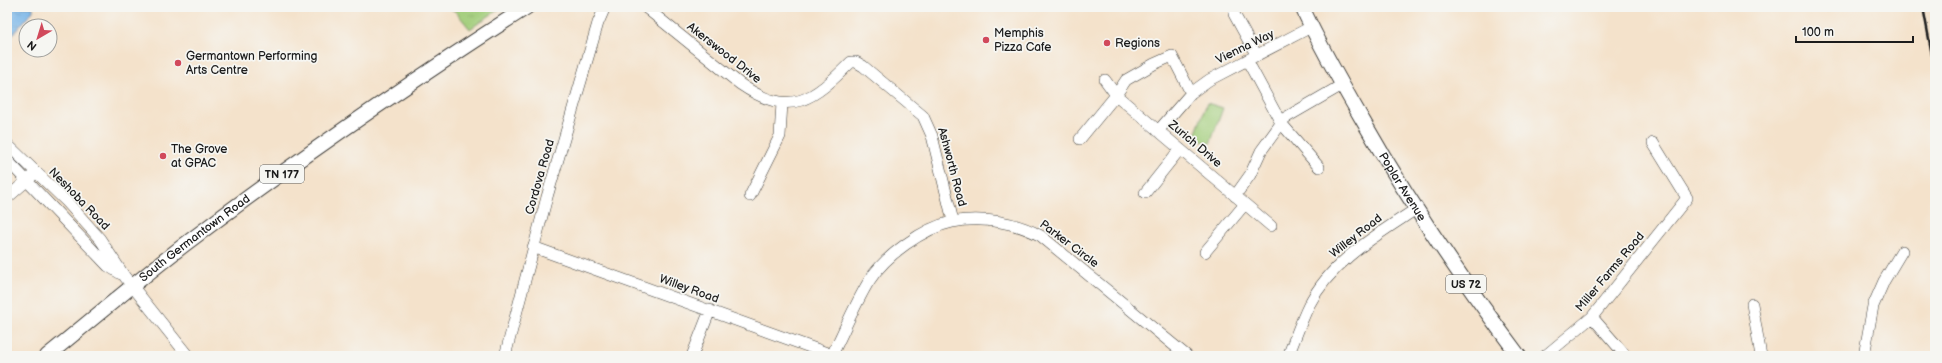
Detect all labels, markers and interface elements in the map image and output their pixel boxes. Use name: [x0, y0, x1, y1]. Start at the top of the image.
north arrow: [18, 18, 58, 58]
scale bar: [1796, 18, 1913, 44]
street label: Akerswood Drive: [684, 19, 764, 87]
text: 100 m: [1802, 25, 1834, 40]
place label: Memphis Pizza Cafe: [994, 26, 1051, 55]
street label: Vienna Way: [1213, 26, 1277, 68]
marker: Memphis Pizza Cafe: [981, 35, 991, 45]
place label: Regions: [1115, 36, 1160, 51]
text: N: [25, 38, 39, 53]
marker: Regions: [1102, 38, 1112, 48]
place label: Germantown Performing Arts Centre: [186, 49, 317, 78]
marker: Germantown Performing Arts Centre: [173, 58, 183, 68]
street label: Zurich Drive: [1164, 117, 1225, 171]
street label: Ashworth Road: [934, 126, 970, 208]
street label: Cordova Road: [522, 137, 558, 216]
place label: The Grove at GPAC: [171, 142, 227, 171]
street label: Poplar Avenue: [1376, 150, 1430, 224]
marker: The Grove at GPAC: [158, 151, 168, 161]
street label: Neshoba Road: [45, 165, 113, 234]
road number: TN 177: [260, 165, 304, 183]
street label: South Germantown Road: [136, 191, 253, 285]
street label: Willey Road: [1327, 211, 1385, 261]
street label: Parker Circle: [1036, 217, 1102, 271]
street label: Miller Farms Road: [1572, 229, 1648, 315]
street label: Willey Road: [657, 271, 721, 307]
road number: US 72: [1446, 275, 1486, 293]

